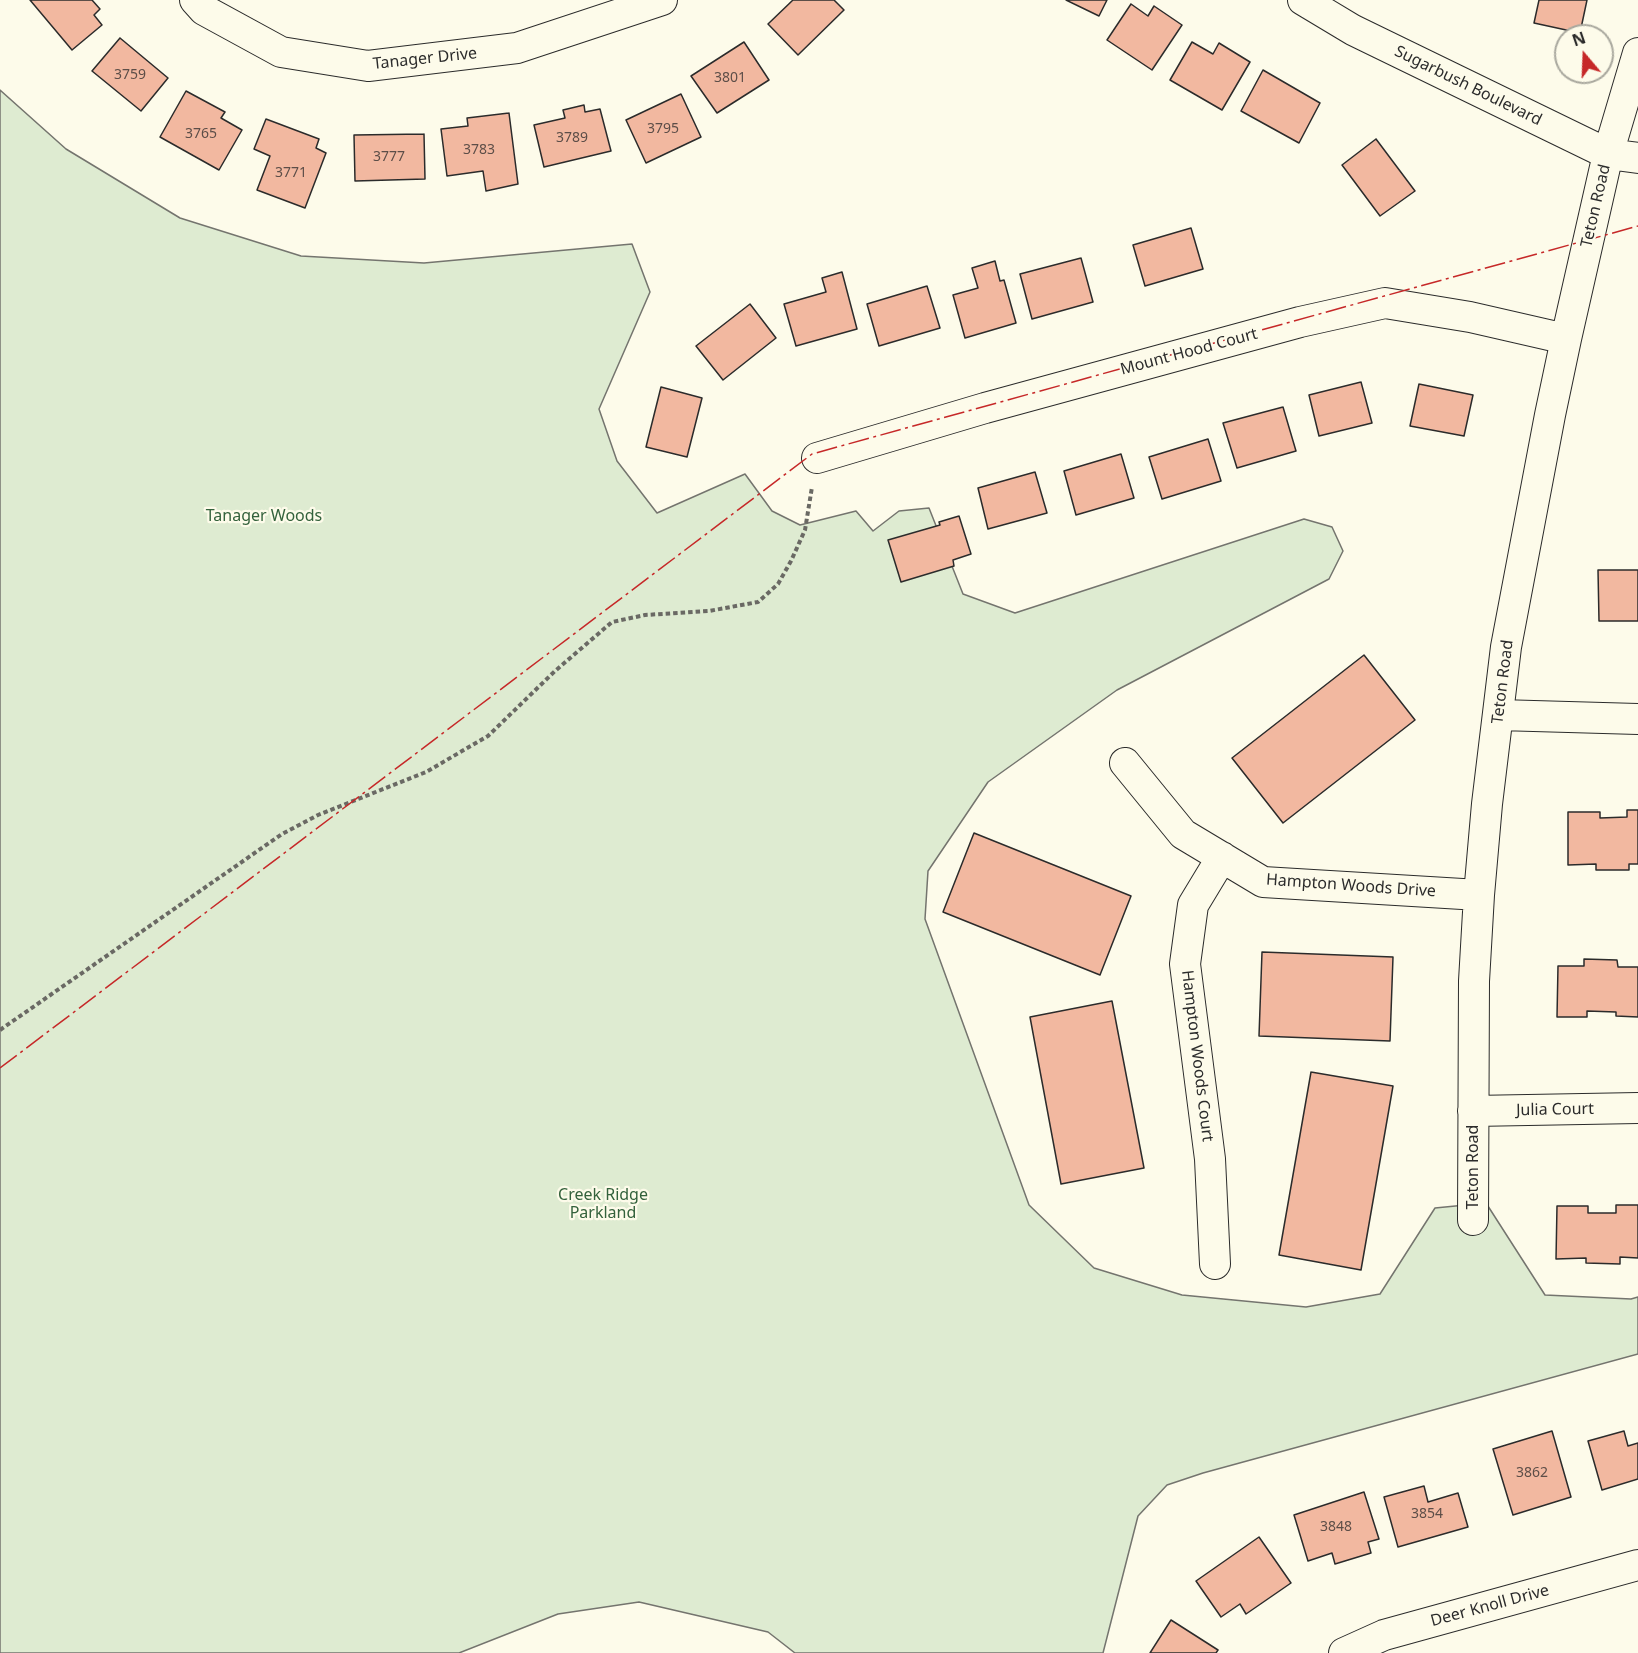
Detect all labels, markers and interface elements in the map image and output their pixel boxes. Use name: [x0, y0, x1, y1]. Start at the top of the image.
north arrow: [1554, 24, 1614, 84]
text: N: [1569, 26, 1589, 51]
street label: Sugarbush Boulevard: [1391, 42, 1545, 130]
street label: Tanager Drive: [372, 44, 478, 74]
house number: 3759: [114, 67, 146, 83]
house number: 3801: [714, 70, 746, 86]
house number: 3795: [647, 121, 679, 137]
house number: 3765: [185, 126, 217, 142]
house number: 3789: [556, 130, 588, 146]
house number: 3783: [463, 142, 495, 158]
house number: 3777: [373, 149, 405, 165]
street label: Teton Road: [1577, 163, 1615, 249]
house number: 3771: [275, 165, 307, 181]
street label: Mount Hood Court: [1118, 324, 1260, 380]
park label: Tanager Woods: [206, 506, 322, 526]
street label: Teton Road: [1488, 639, 1518, 725]
street label: Hampton Woods Drive: [1265, 870, 1437, 902]
street label: Hampton Woods Court: [1177, 969, 1217, 1143]
street label: Julia Court: [1516, 1100, 1594, 1120]
street label: Teton Road: [1463, 1125, 1483, 1209]
park label: Creek Ridge Parkland: [558, 1185, 648, 1223]
house number: 3862: [1516, 1465, 1548, 1481]
house number: 3854: [1411, 1506, 1443, 1522]
house number: 3848: [1320, 1519, 1352, 1535]
street label: Deer Knoll Drive: [1429, 1581, 1551, 1631]

